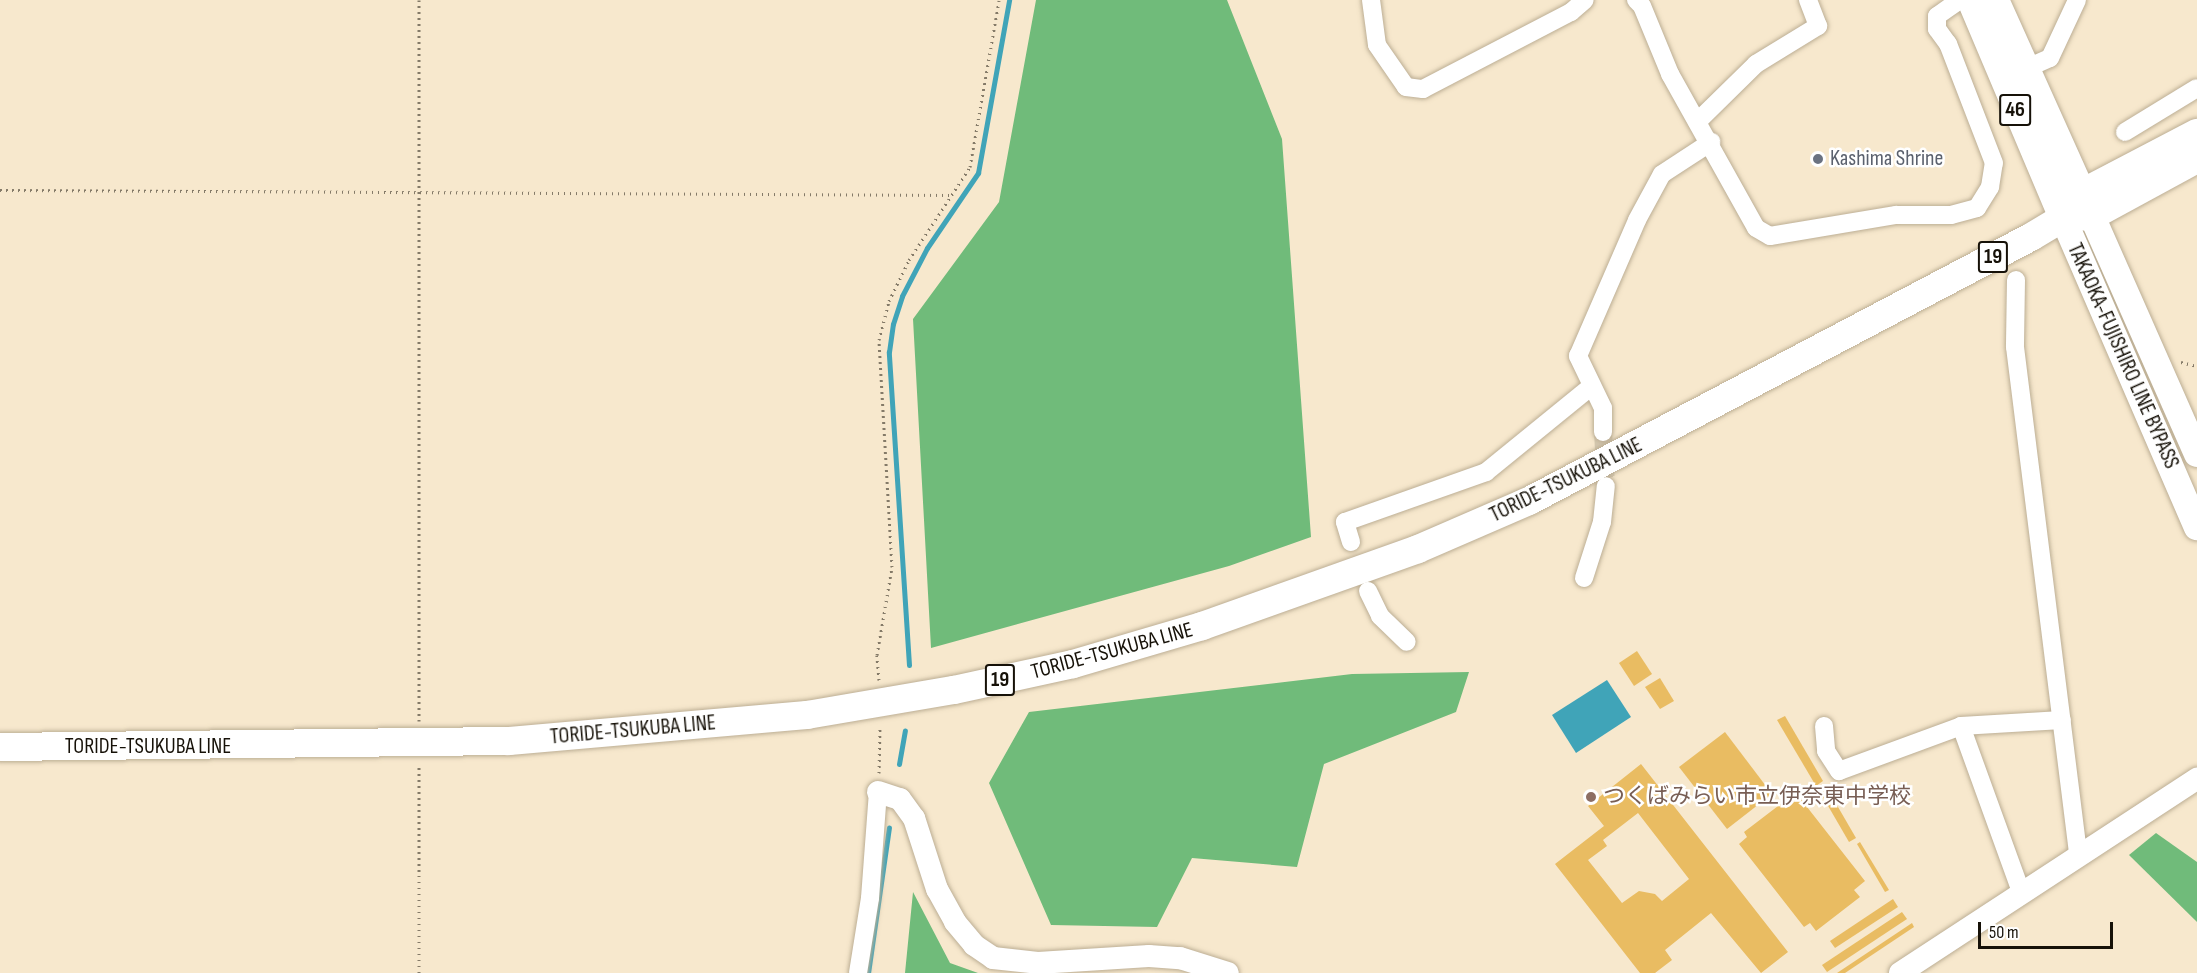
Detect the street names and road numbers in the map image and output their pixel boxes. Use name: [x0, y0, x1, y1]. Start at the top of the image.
road number: 46: [1998, 92, 2032, 128]
road number: 19: [1976, 239, 2010, 275]
street label: TAKAOKA-FUJISHIRO LINE BYPASS: [2061, 239, 2185, 473]
street label: TORIDE-TSUKUBA LINE: [1485, 432, 1647, 528]
street label: TORIDE-TSUKUBA LINE: [1028, 617, 1196, 685]
road number: 19: [984, 662, 1016, 698]
street label: TORIDE-TSUKUBA LINE: [549, 710, 717, 750]
street label: TORIDE-TSUKUBA LINE: [65, 734, 231, 760]

